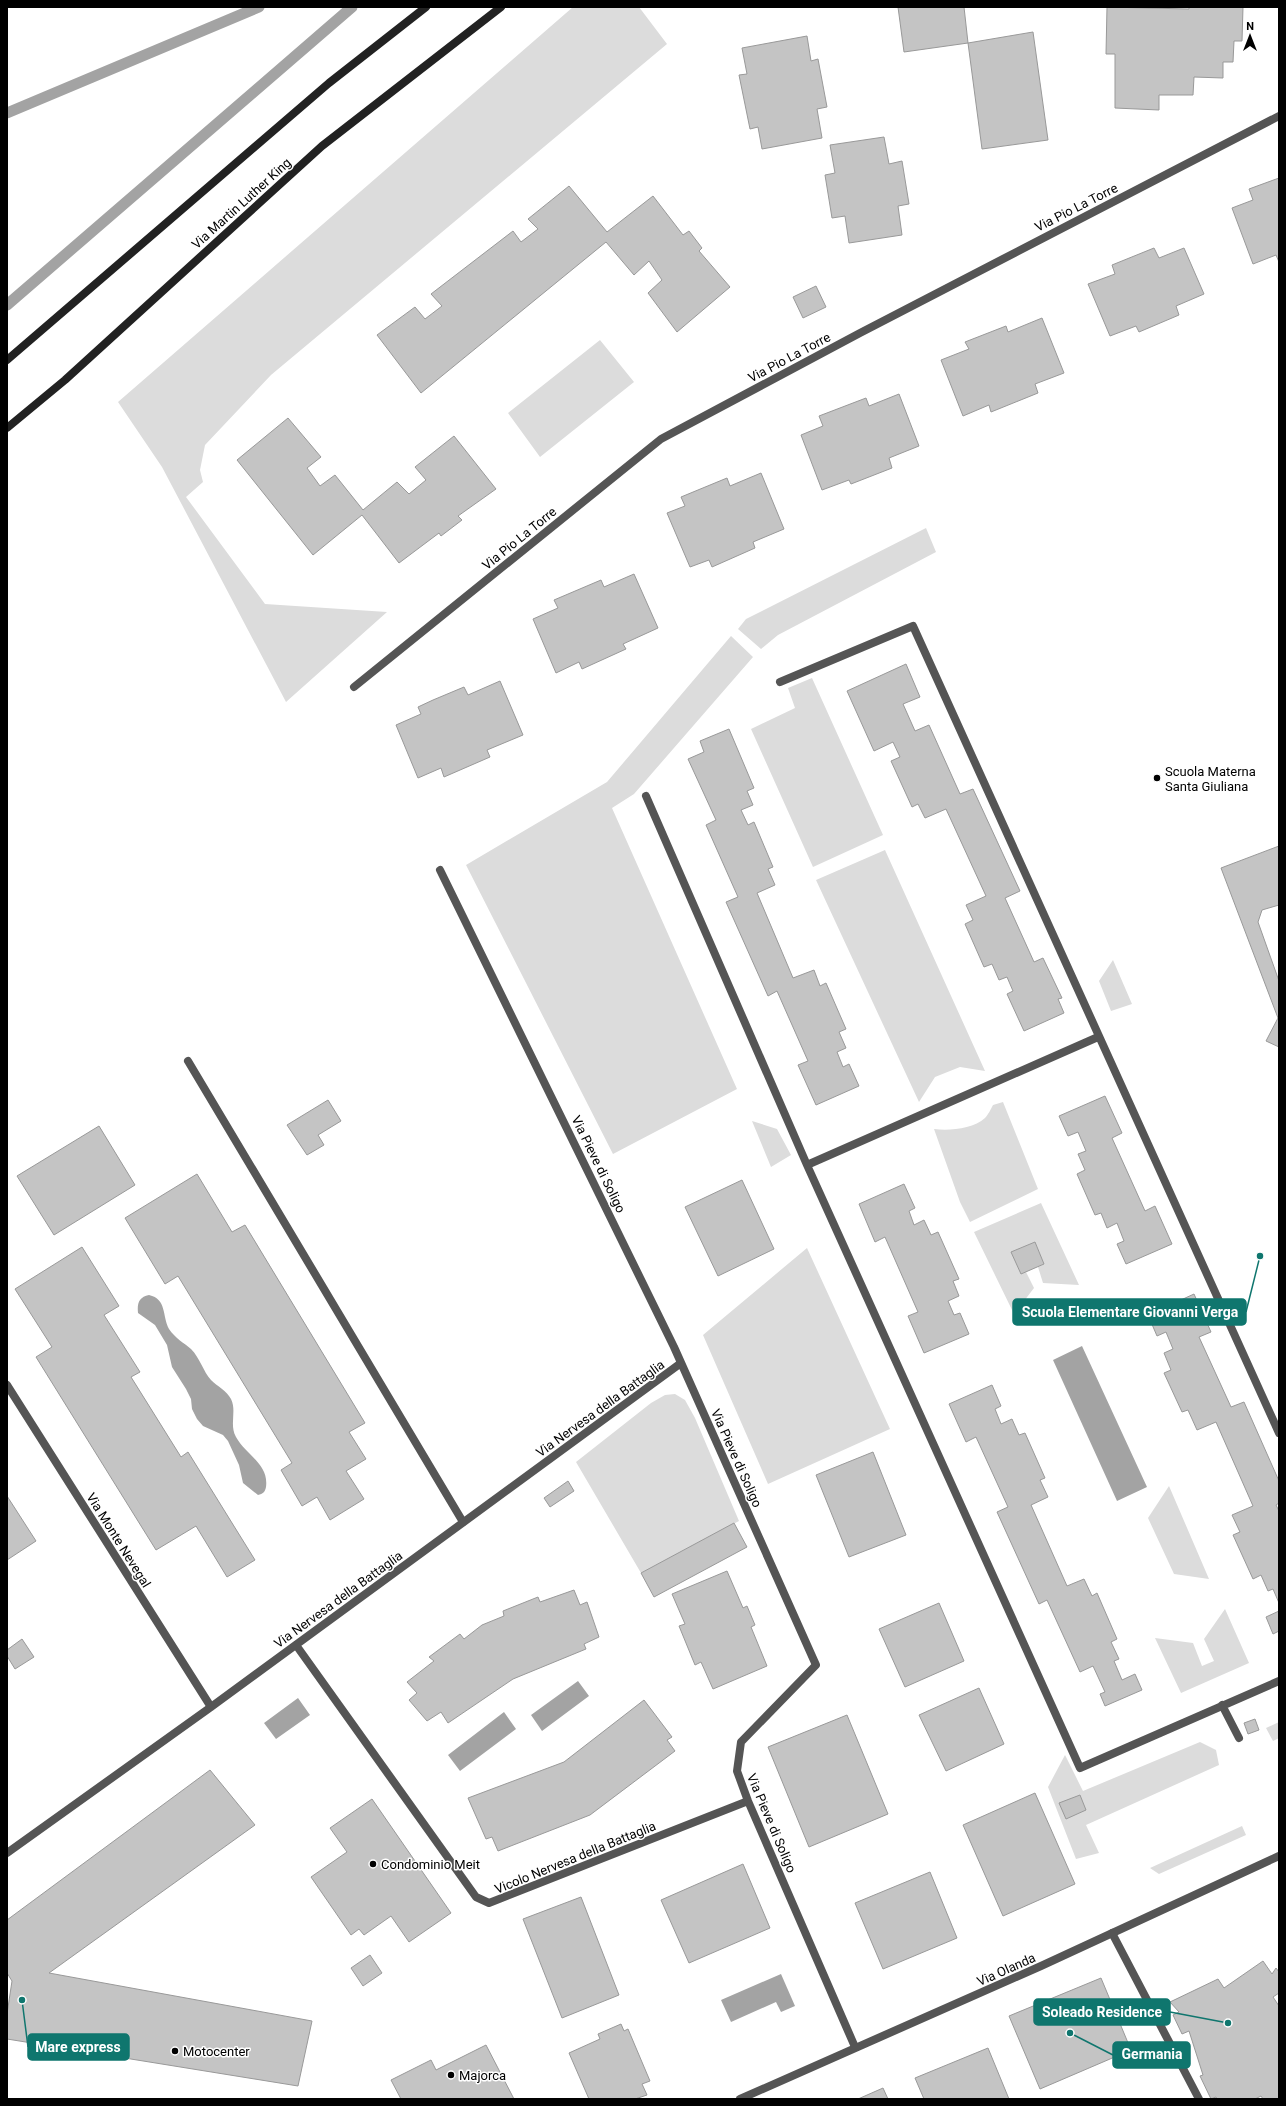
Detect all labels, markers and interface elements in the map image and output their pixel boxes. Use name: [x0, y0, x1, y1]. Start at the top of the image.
north arrow: [1230, 16, 1270, 56]
text: N: [1246, 20, 1254, 33]
street label: Via Martin Luther King: [189, 155, 294, 252]
street label: Via Pio La Torre: [1032, 180, 1120, 235]
street label: Via Pio La Torre: [746, 329, 833, 385]
street label: Via Pio La Torre: [479, 504, 559, 573]
place label: Scuola Materna Santa Giuliana: [1165, 764, 1256, 794]
marker: Scuola Materna Santa Giuliana: [1152, 773, 1162, 783]
street label: Via Pieve di Soligo: [569, 1113, 629, 1215]
callout: Scuola Elementare Giovanni Verga: [1013, 1299, 1246, 1325]
text: Scuola Elementare Giovanni Verga: [1022, 1304, 1239, 1320]
street label: Via Nervesa della Battaglia: [533, 1357, 667, 1460]
street label: Via Pieve di Soligo: [708, 1407, 765, 1510]
street label: Via Monte Nevegal: [83, 1490, 154, 1590]
street label: Via Nervesa della Battaglia: [271, 1548, 405, 1651]
street label: Via Pieve di Soligo: [744, 1771, 799, 1875]
street label: Vicolo Nervesa della Battaglia: [492, 1818, 658, 1897]
place label: Condominio Meit: [381, 1857, 480, 1872]
marker: Condominio Meit: [368, 1859, 378, 1869]
street label: Via Olanda: [975, 1950, 1038, 1989]
callout: Soleado Residence: [1034, 1999, 1170, 2025]
text: Soleado Residence: [1042, 2004, 1162, 2020]
callout: Mare express: [28, 2034, 129, 2060]
text: Mare express: [35, 2039, 121, 2055]
callout: Germania: [1113, 2042, 1190, 2068]
place label: Motocenter: [183, 2044, 250, 2059]
marker: Motocenter: [170, 2046, 180, 2056]
text: Germania: [1122, 2046, 1183, 2062]
place label: Majorca: [459, 2068, 506, 2083]
marker: Majorca: [446, 2070, 456, 2080]

